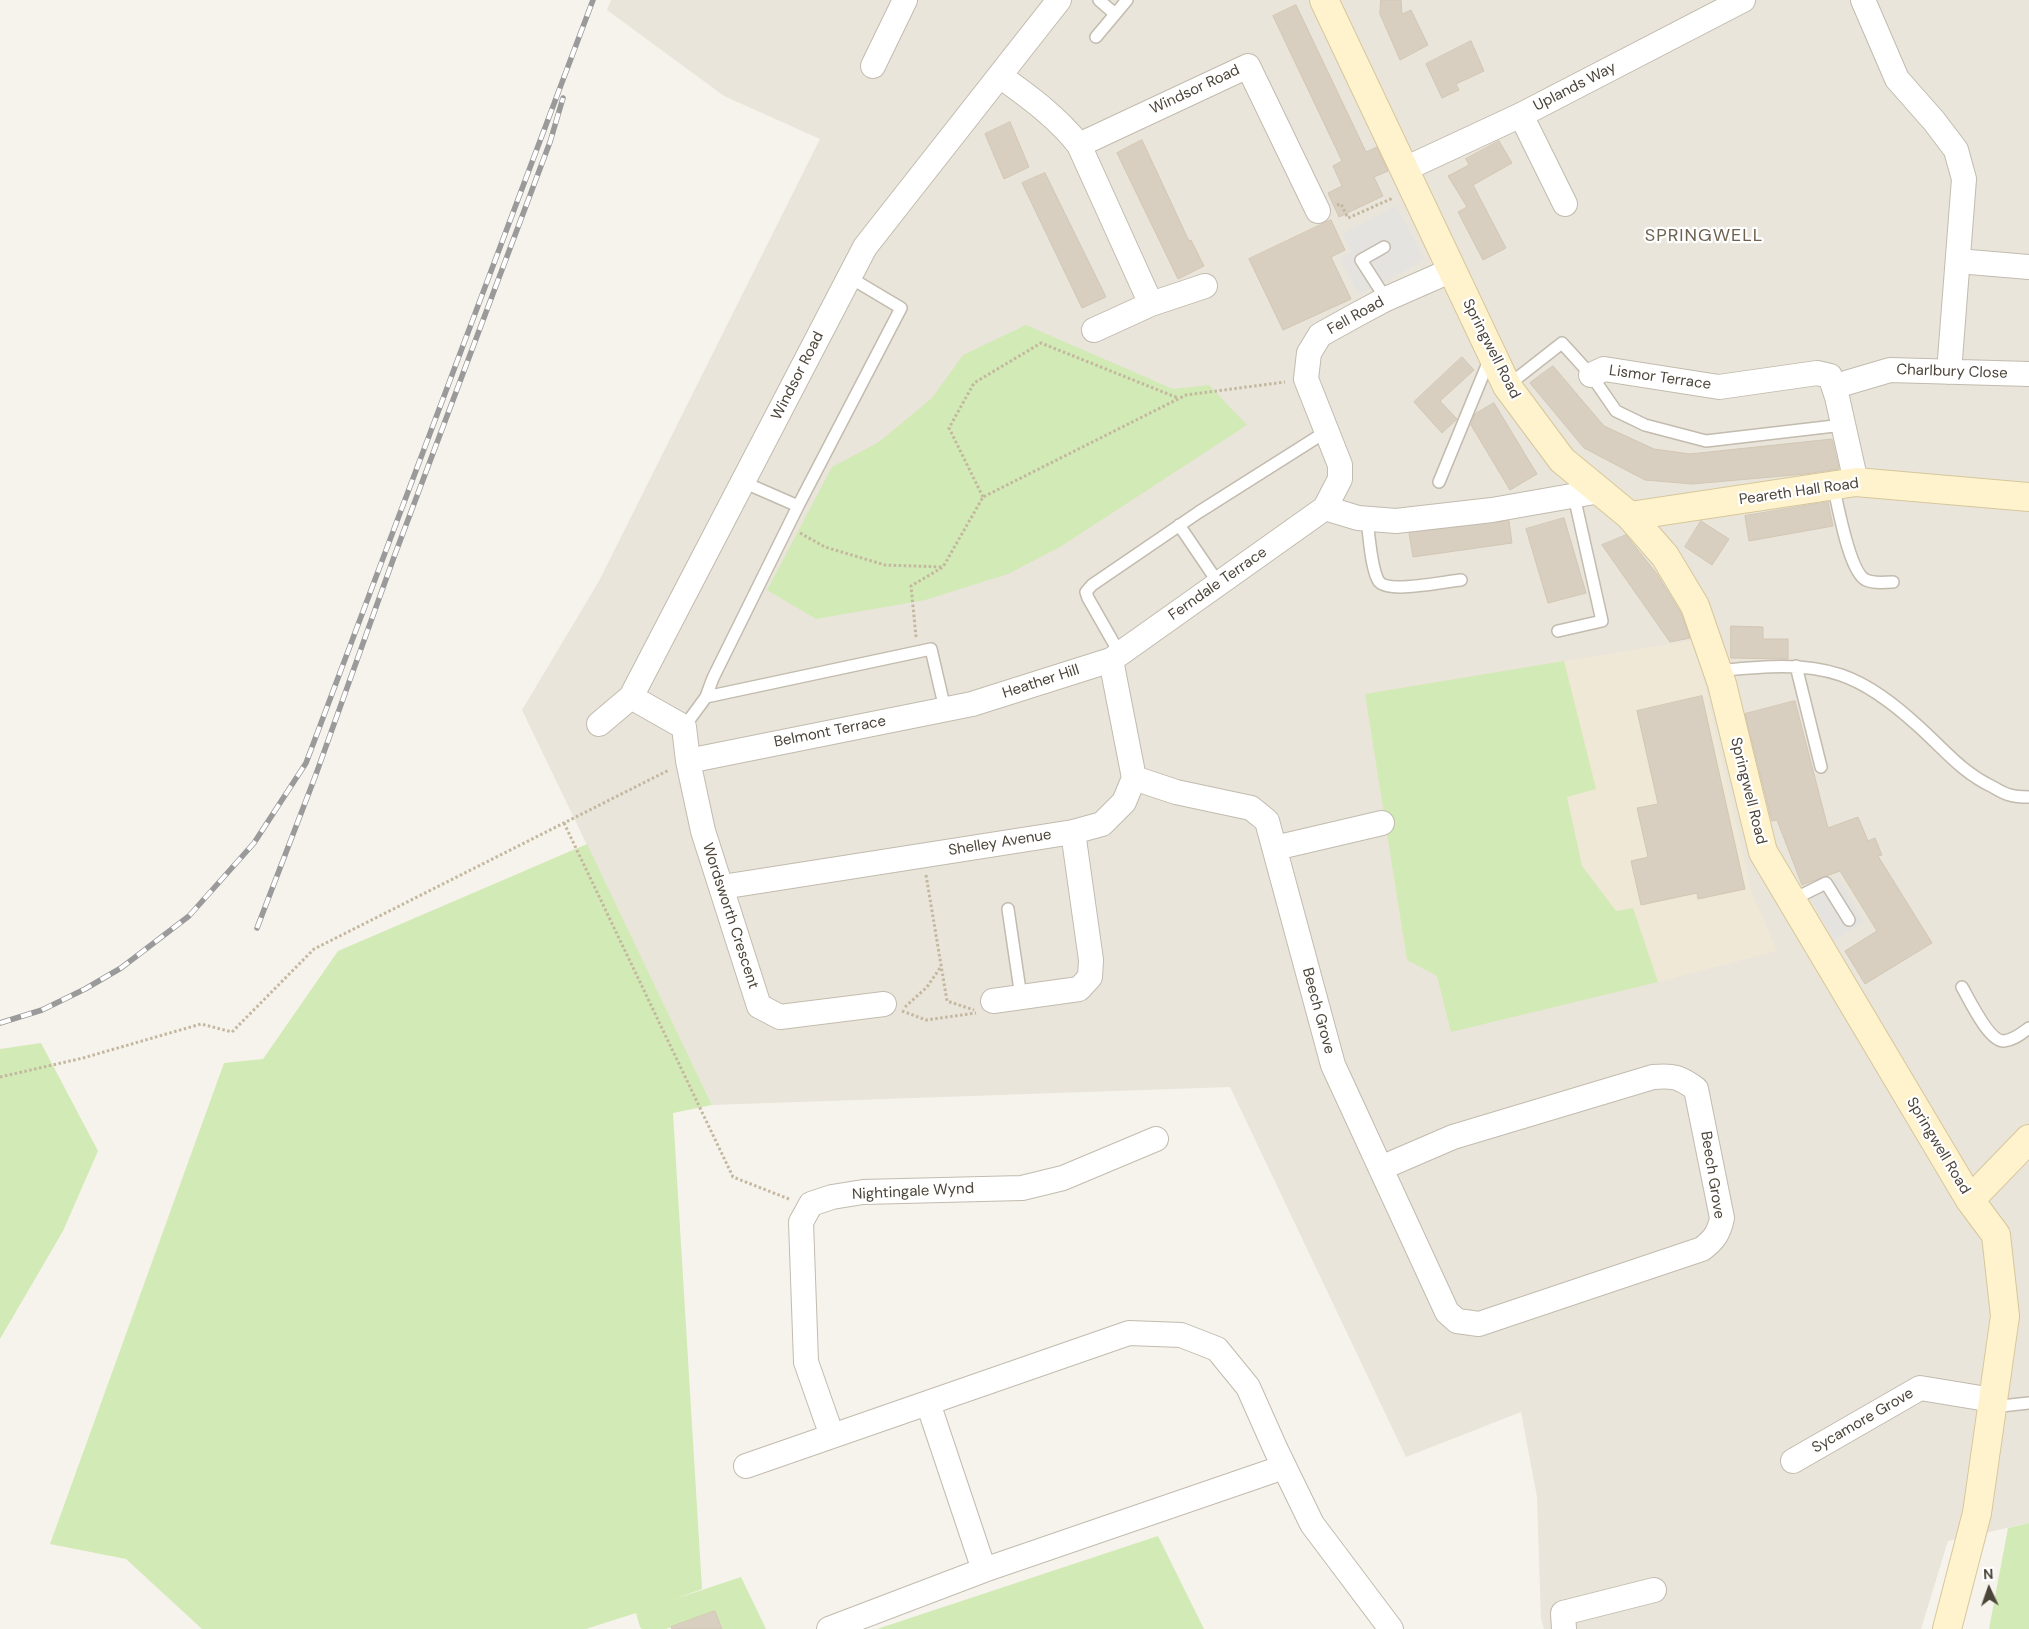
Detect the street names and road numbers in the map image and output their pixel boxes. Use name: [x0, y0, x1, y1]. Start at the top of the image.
street label: Uplands Way: [1531, 58, 1619, 116]
street label: Windsor Road: [1147, 61, 1243, 119]
street label: Fell Road: [1325, 293, 1387, 339]
street label: Springwell Road: [1458, 296, 1524, 402]
street label: Windsor Road: [768, 329, 828, 423]
street label: Charlbury Close: [1896, 361, 2008, 383]
street label: Lismor Terrace: [1608, 362, 1712, 394]
street label: Peareth Hall Road: [1738, 475, 1860, 509]
street label: Ferndale Terrace: [1165, 543, 1271, 625]
street label: Heather Hill: [1000, 661, 1082, 703]
street label: Belmont Terrace: [773, 712, 887, 752]
street label: Springwell Road: [1726, 736, 1770, 846]
street label: Shelley Avenue: [947, 826, 1053, 860]
street label: Wordsworth Crescent: [698, 841, 762, 991]
street label: Beech Grove: [1298, 966, 1338, 1056]
street label: Springwell Road: [1902, 1094, 1974, 1198]
street label: Beech Grove: [1696, 1130, 1728, 1220]
street label: Nightingale Wynd: [851, 1180, 975, 1204]
street label: Sycamore Grove: [1809, 1385, 1917, 1457]

